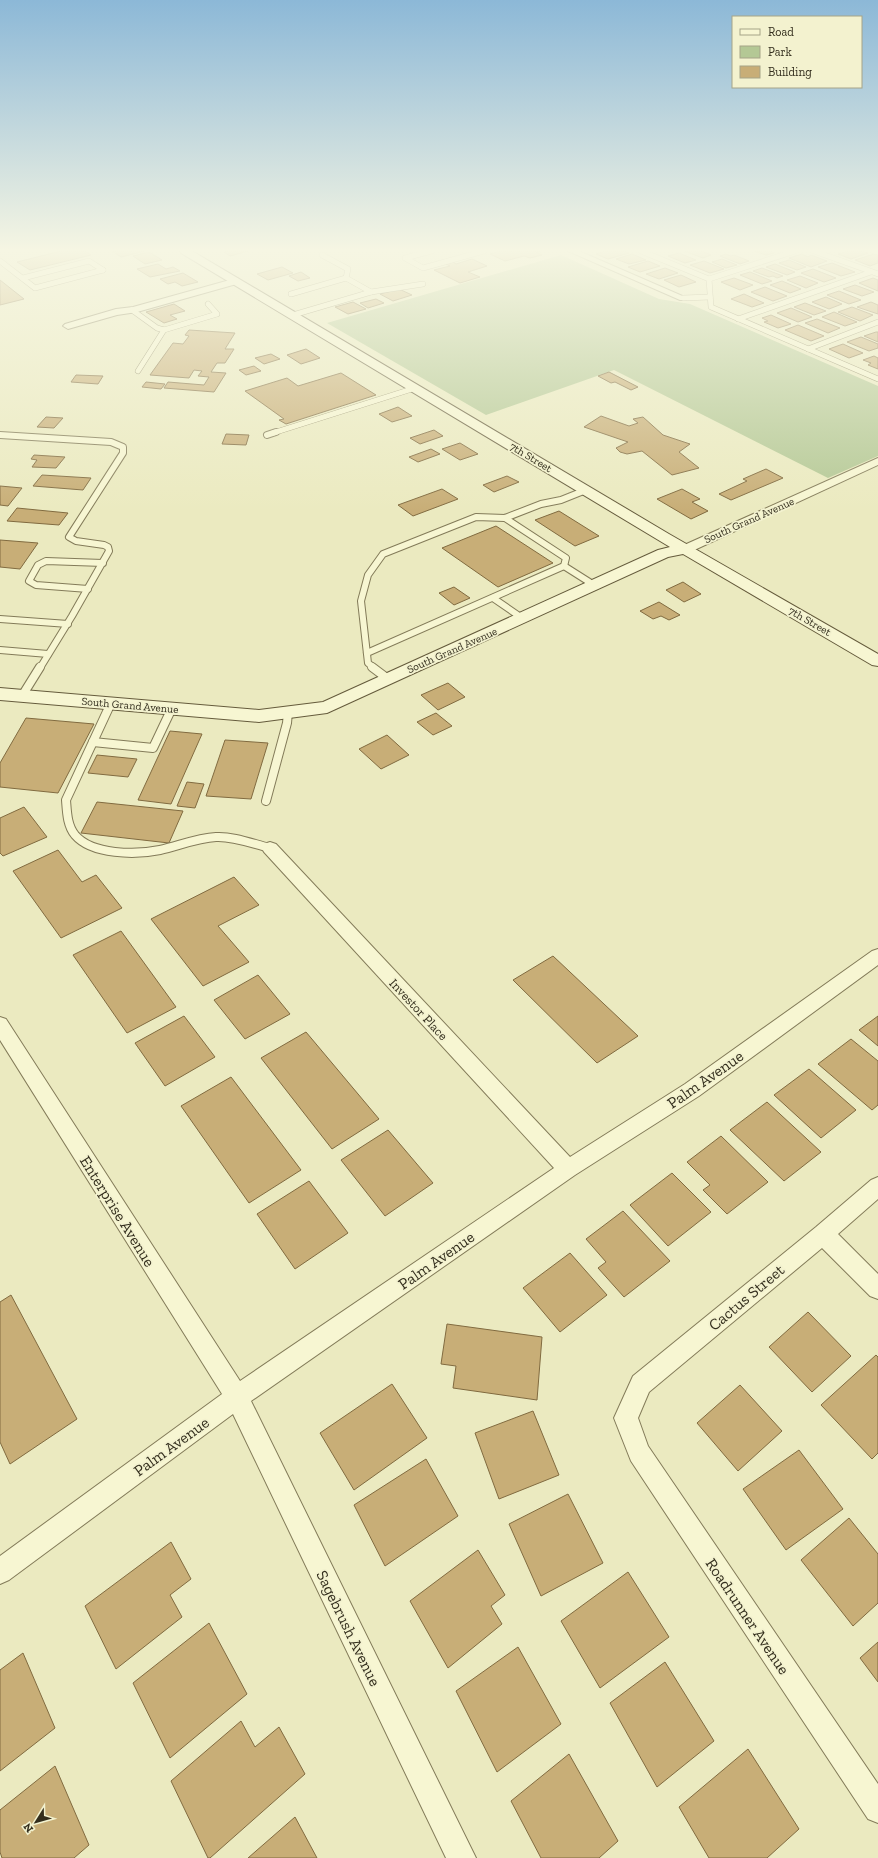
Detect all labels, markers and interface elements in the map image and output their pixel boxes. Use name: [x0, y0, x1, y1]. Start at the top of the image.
legend: [732, 16, 862, 88]
text: Road: [768, 25, 794, 39]
text: Park: [768, 45, 793, 59]
text: Building: [768, 65, 812, 79]
street label: 7th Street: [507, 440, 555, 476]
street label: South Grand Avenue: [702, 495, 796, 546]
street label: 7th Street: [786, 604, 834, 639]
street label: South Grand Avenue: [405, 625, 499, 676]
street label: South Grand Avenue: [81, 695, 179, 716]
street label: Investor Place: [386, 976, 451, 1043]
street label: Palm Avenue: [663, 1046, 747, 1113]
street label: Enterprise Avenue: [76, 1152, 159, 1270]
street label: Palm Avenue: [394, 1227, 478, 1294]
street label: Cactus Street: [705, 1260, 788, 1335]
street label: Palm Avenue: [130, 1413, 213, 1480]
street label: Roadrunner Avenue: [702, 1554, 794, 1678]
street label: Sagebrush Avenue: [312, 1567, 385, 1689]
north arrow: [16, 1802, 56, 1842]
text: N: [20, 1820, 36, 1835]

